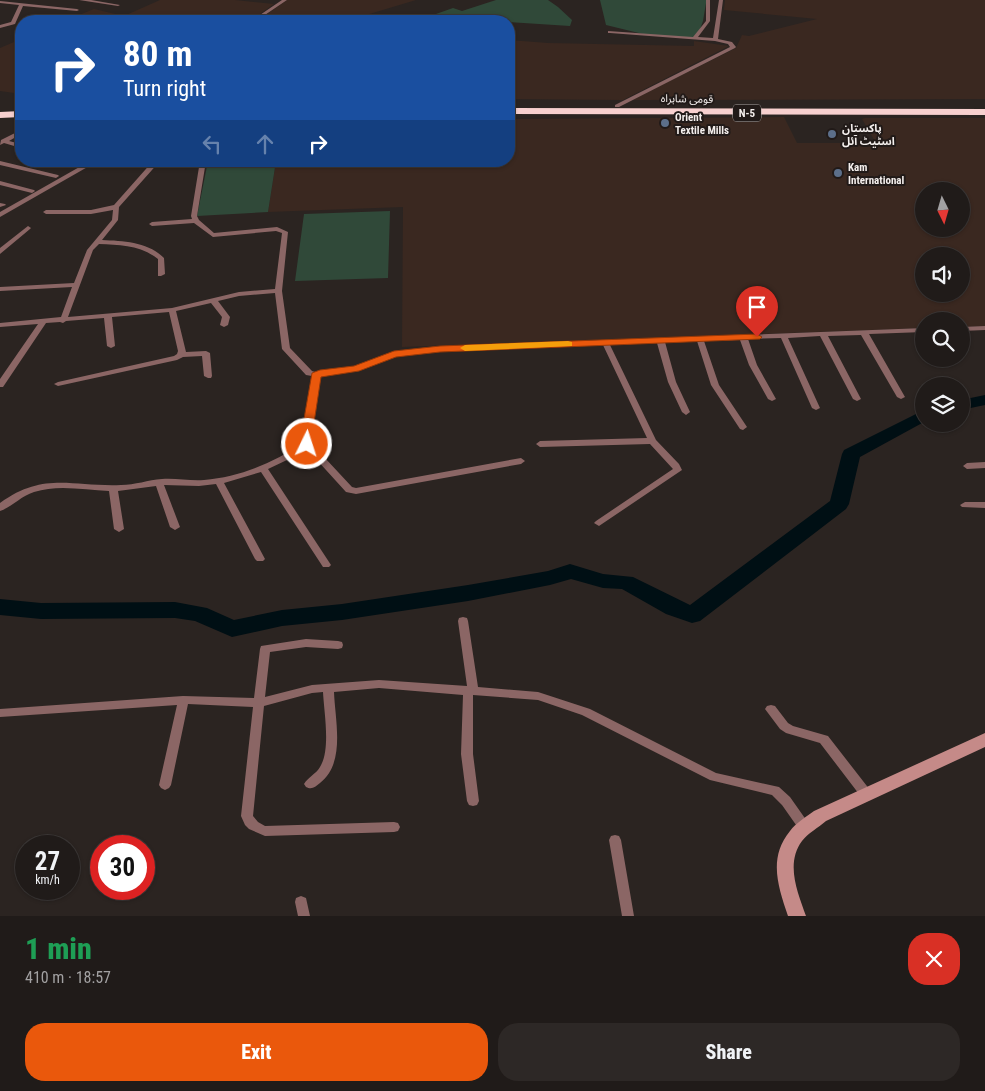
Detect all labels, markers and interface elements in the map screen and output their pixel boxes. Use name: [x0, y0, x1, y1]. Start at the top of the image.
text: 80 m: [123, 34, 192, 75]
icon: right: [40, 35, 105, 100]
text: Turn right: [123, 76, 206, 101]
street label: قومی شاہراہ: [661, 92, 713, 106]
road number: N-5: [733, 105, 761, 122]
place label: Orient Textile Mills: [675, 111, 729, 137]
marker: Orient Textile Mills: [659, 117, 671, 129]
place label: پاکستان اسٹیٹ آئل: [842, 122, 895, 148]
marker: پاکستان اسٹیٹ آئل: [826, 128, 838, 140]
icon: left: [198, 130, 226, 158]
icon: ahead: [251, 130, 279, 158]
icon: right: [304, 130, 332, 158]
place label: Kam International: [848, 161, 904, 187]
marker: Kam International: [832, 167, 844, 179]
north arrow: [915, 182, 970, 238]
map controls: [915, 182, 970, 432]
button: sound: [915, 247, 970, 302]
pin: [736, 286, 778, 337]
icon: arrive: [743, 293, 771, 321]
button: search: [915, 312, 970, 367]
button: layers: [915, 377, 970, 432]
position arrow: [280, 417, 332, 469]
speed limit sign: 30: [90, 835, 155, 900]
text: 27: [35, 847, 60, 876]
text: km/h: [35, 873, 60, 887]
text: 1 min: [25, 931, 92, 966]
button: close: [908, 933, 960, 985]
text: 410 m · 18:57: [25, 968, 111, 987]
button: Exit: [25, 1023, 488, 1081]
button: Share: [498, 1023, 960, 1081]

